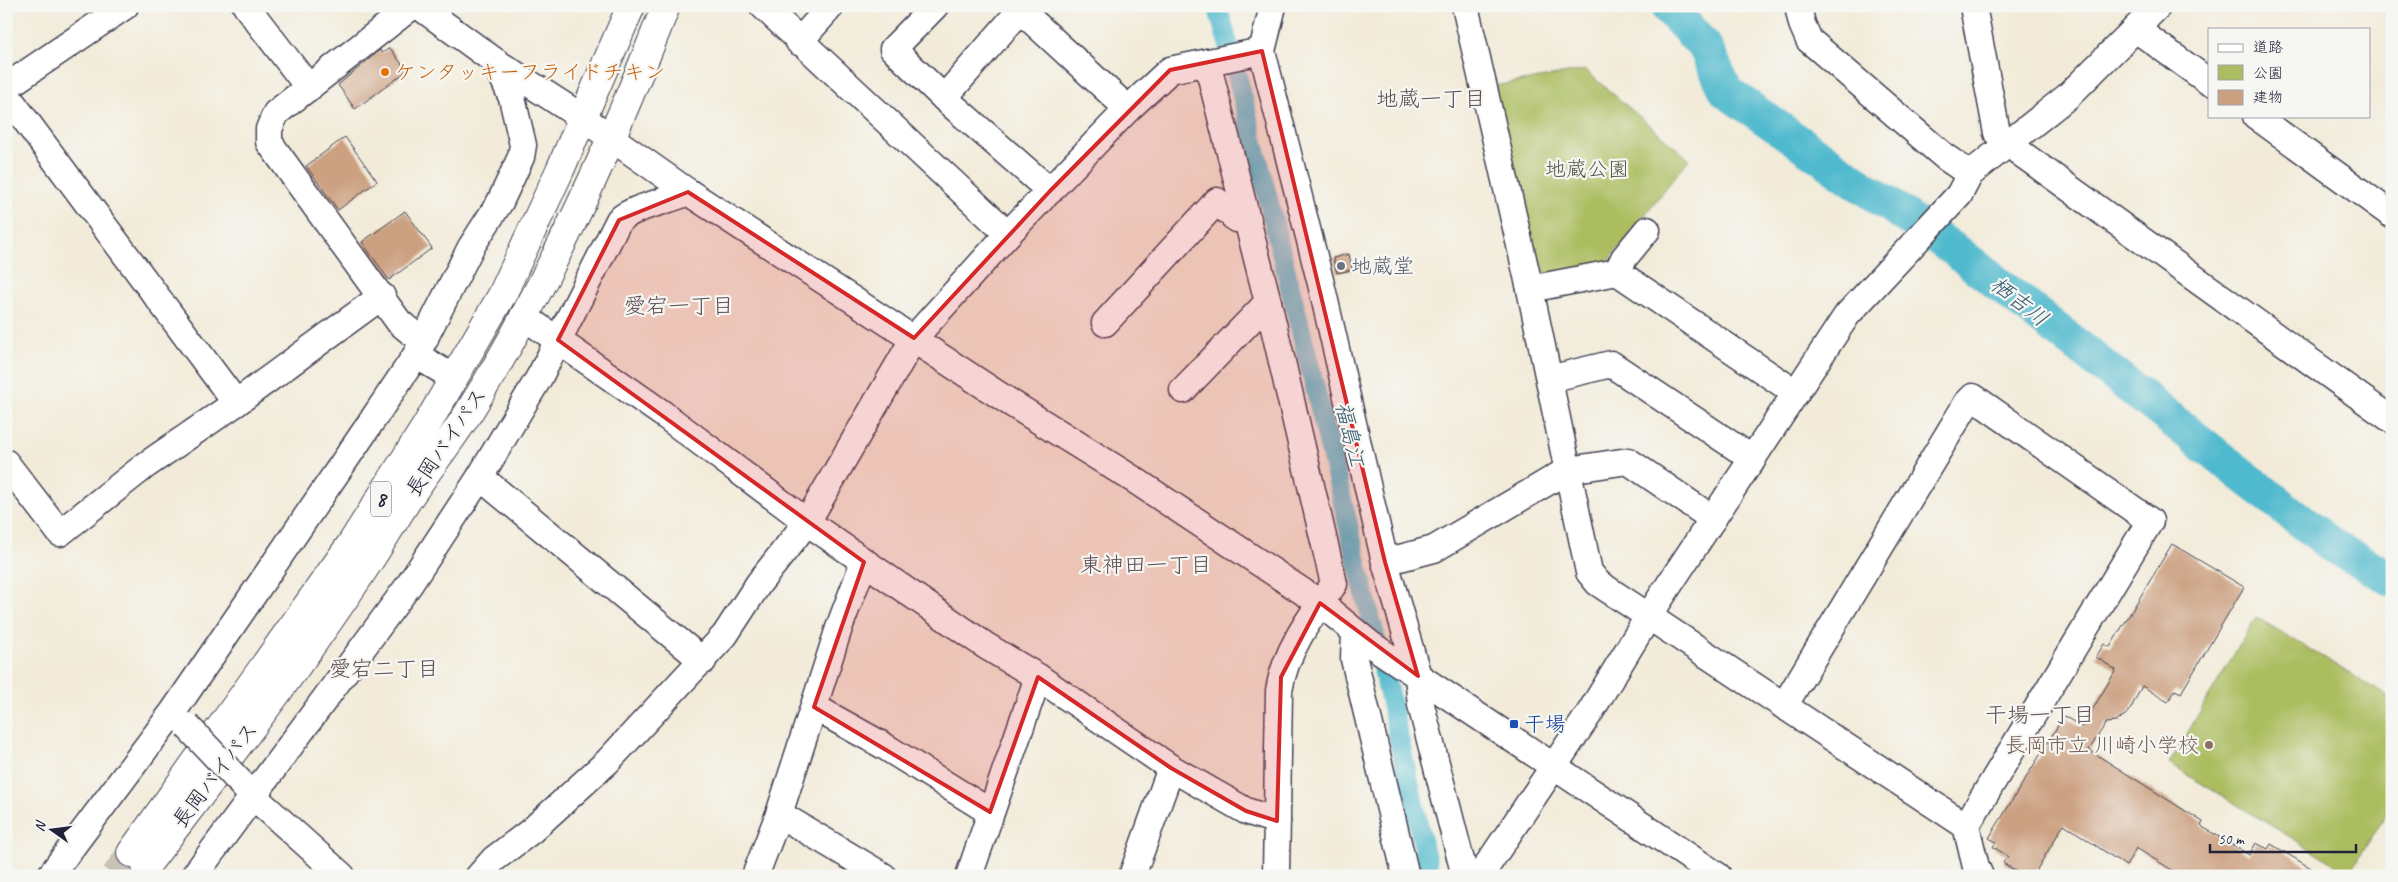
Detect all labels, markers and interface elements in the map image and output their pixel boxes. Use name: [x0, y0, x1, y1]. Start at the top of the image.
legend: [2208, 28, 2370, 118]
text: 道路: [2253, 38, 2283, 57]
place label: ケンタッキーフライドチキン: [395, 59, 665, 85]
text: 公園: [2253, 64, 2283, 83]
marker: ケンタッキーフライドチキン: [379, 66, 391, 78]
district label: 地蔵一丁目: [1376, 85, 1486, 113]
text: 建物: [2253, 88, 2283, 107]
park label: 地蔵公園: [1545, 156, 1629, 182]
place label: 地蔵堂: [1351, 253, 1414, 279]
marker: 地蔵堂: [1335, 260, 1347, 272]
water label: 栖吉川: [1985, 270, 2054, 333]
district label: 愛宕一丁目: [624, 292, 734, 320]
street label: 長岡バイパス: [400, 383, 492, 501]
water label: 福島江: [1329, 399, 1371, 470]
road number: 8: [371, 482, 391, 516]
district label: 東神田一丁目: [1080, 551, 1212, 579]
district label: 愛宕二丁目: [329, 655, 439, 683]
district label: 干場一丁目: [1985, 701, 2095, 729]
place label: 干場: [1524, 711, 1566, 737]
street label: 長岡バイパス: [167, 717, 263, 833]
marker: 干場: [1508, 718, 1520, 730]
place label: 長岡市立 川崎小学校: [2005, 732, 2199, 758]
marker: 長岡市立 川崎小学校: [2203, 739, 2215, 751]
north arrow: [28, 804, 78, 854]
text: N: [31, 818, 50, 833]
scale bar: [2210, 822, 2357, 854]
text: 50 m: [2218, 830, 2245, 849]

